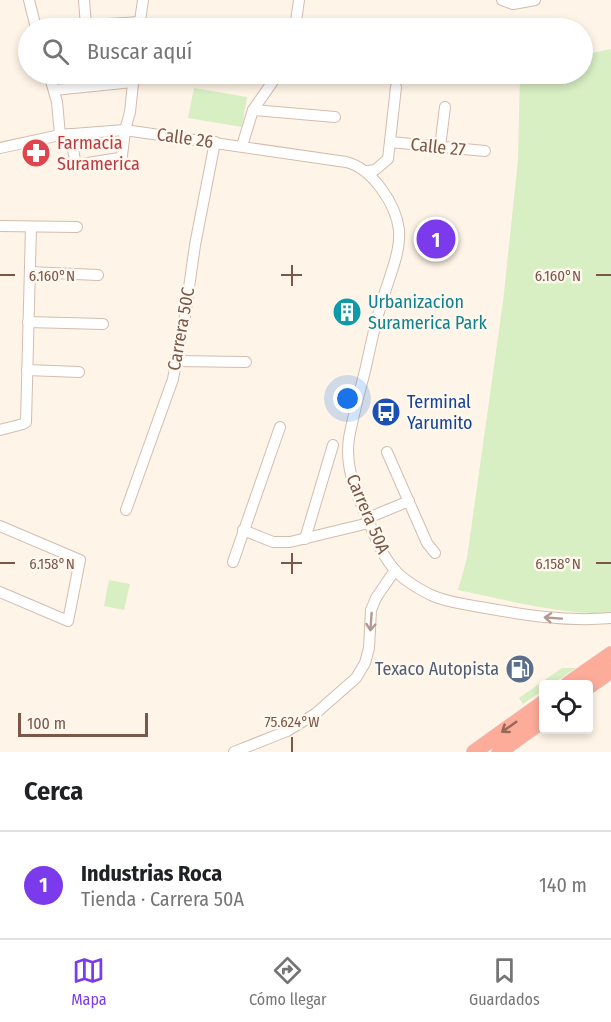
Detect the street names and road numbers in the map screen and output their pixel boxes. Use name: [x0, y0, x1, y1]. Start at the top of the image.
street label: Calle 26: [155, 123, 215, 153]
street label: Calle 27: [409, 133, 467, 161]
street label: Carrera 50C: [163, 286, 199, 372]
street label: Carrera 50A: [341, 471, 395, 558]

